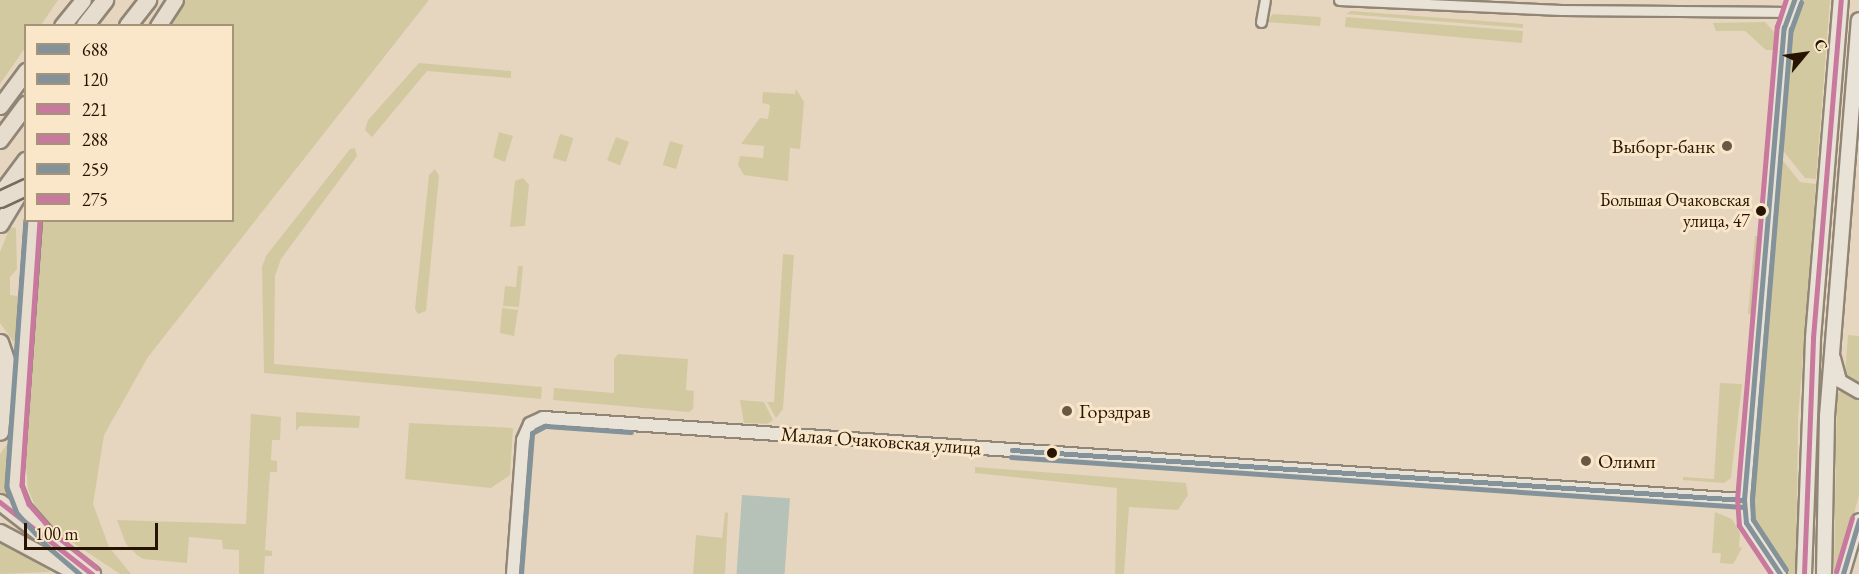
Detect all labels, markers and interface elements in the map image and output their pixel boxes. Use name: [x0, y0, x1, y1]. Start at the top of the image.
legend: [24, 24, 234, 222]
north arrow: [1775, 24, 1835, 84]
text: С: [1809, 35, 1833, 55]
text: 688: [82, 38, 108, 61]
text: 120: [82, 68, 108, 91]
text: 221: [82, 98, 108, 121]
text: 288: [82, 128, 108, 151]
place label: Выборг-банк: [1612, 134, 1715, 158]
marker: Выборг-банк: [1720, 139, 1734, 153]
text: 259: [82, 158, 108, 181]
text: 275: [82, 188, 108, 211]
place label: Большая Очаковская улица, 47: [1600, 190, 1750, 232]
marker: Большая Очаковская улица, 47: [1755, 205, 1767, 217]
place label: Горздрав: [1079, 399, 1150, 423]
marker: Горздрав: [1060, 404, 1074, 418]
street label: Малая Очаковская улица: [780, 422, 982, 460]
unlabelled marker: [1046, 447, 1058, 459]
place label: Олимп: [1598, 449, 1655, 473]
marker: Олимп: [1579, 454, 1593, 468]
scale bar: [27, 511, 160, 549]
text: 100 m: [35, 522, 79, 545]

